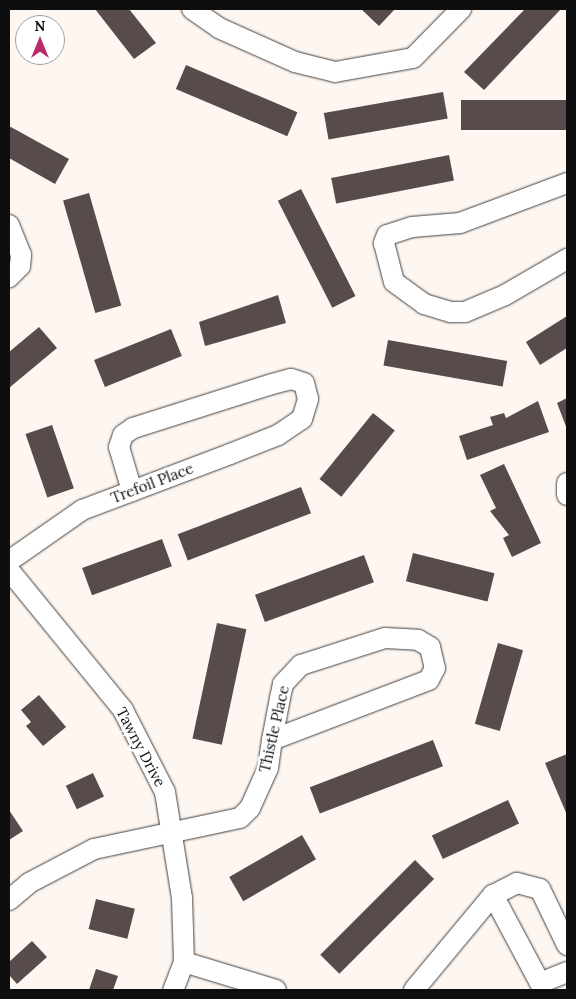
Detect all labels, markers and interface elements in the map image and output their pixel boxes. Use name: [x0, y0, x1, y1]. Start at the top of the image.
north arrow: [15, 15, 65, 65]
text: N: [35, 17, 45, 35]
street label: Trefoil Place: [108, 459, 196, 507]
street label: Thistle Place: [255, 684, 293, 774]
street label: Tawny Drive: [113, 704, 169, 790]

